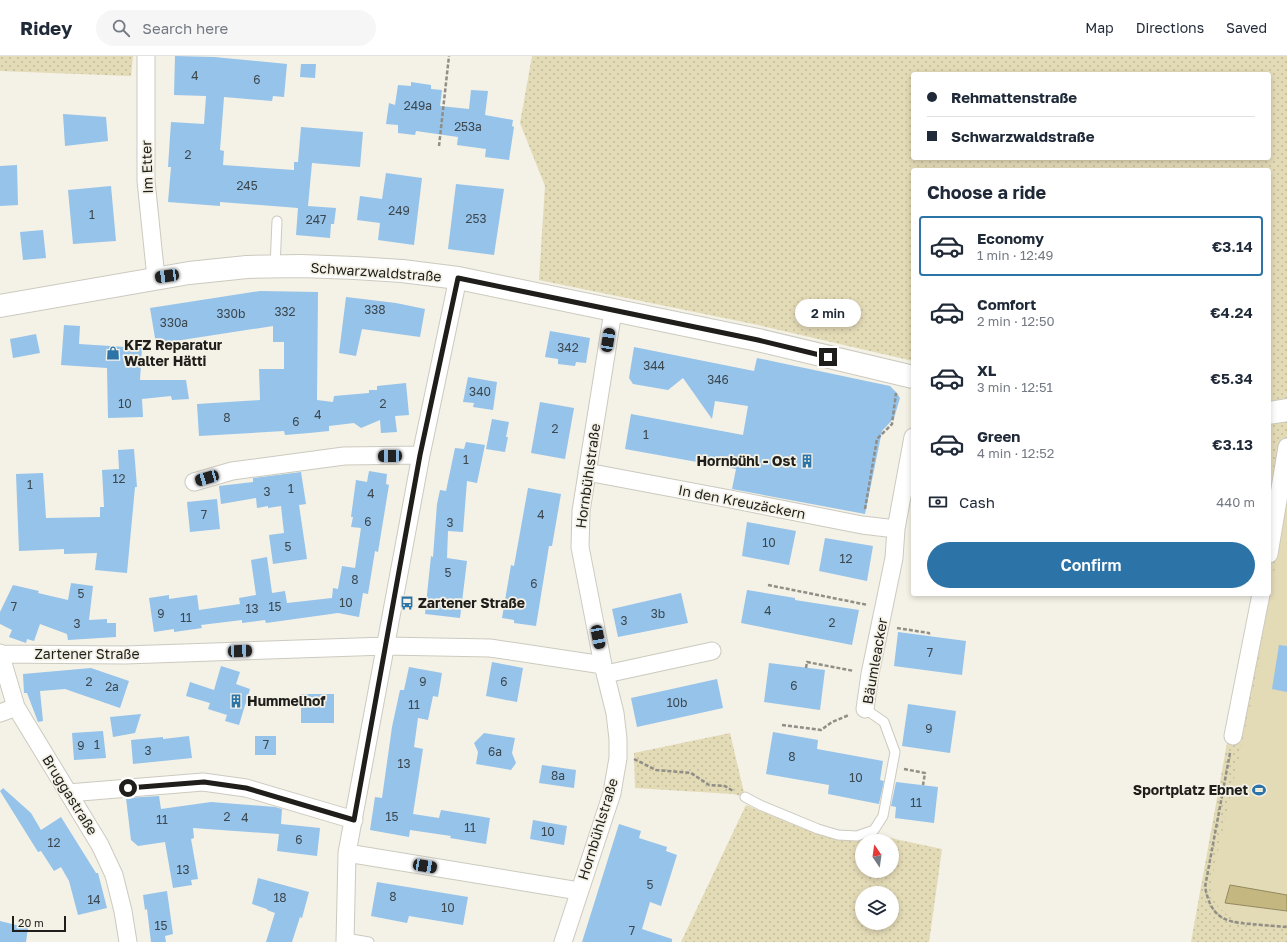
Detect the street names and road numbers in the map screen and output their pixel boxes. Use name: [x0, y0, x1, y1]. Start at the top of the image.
street label: Im Etter: [137, 139, 156, 194]
street label: Schwarzwaldstraße: [310, 258, 442, 285]
street label: Hornbühlstraße: [572, 422, 603, 529]
street label: In den Kreuzäckern: [677, 481, 807, 522]
street label: Bäumleacker: [859, 616, 891, 705]
street label: Zartener Straße: [34, 645, 140, 662]
street label: Bruggastraße: [39, 752, 102, 838]
street label: Hornbühlstraße: [574, 776, 621, 882]

